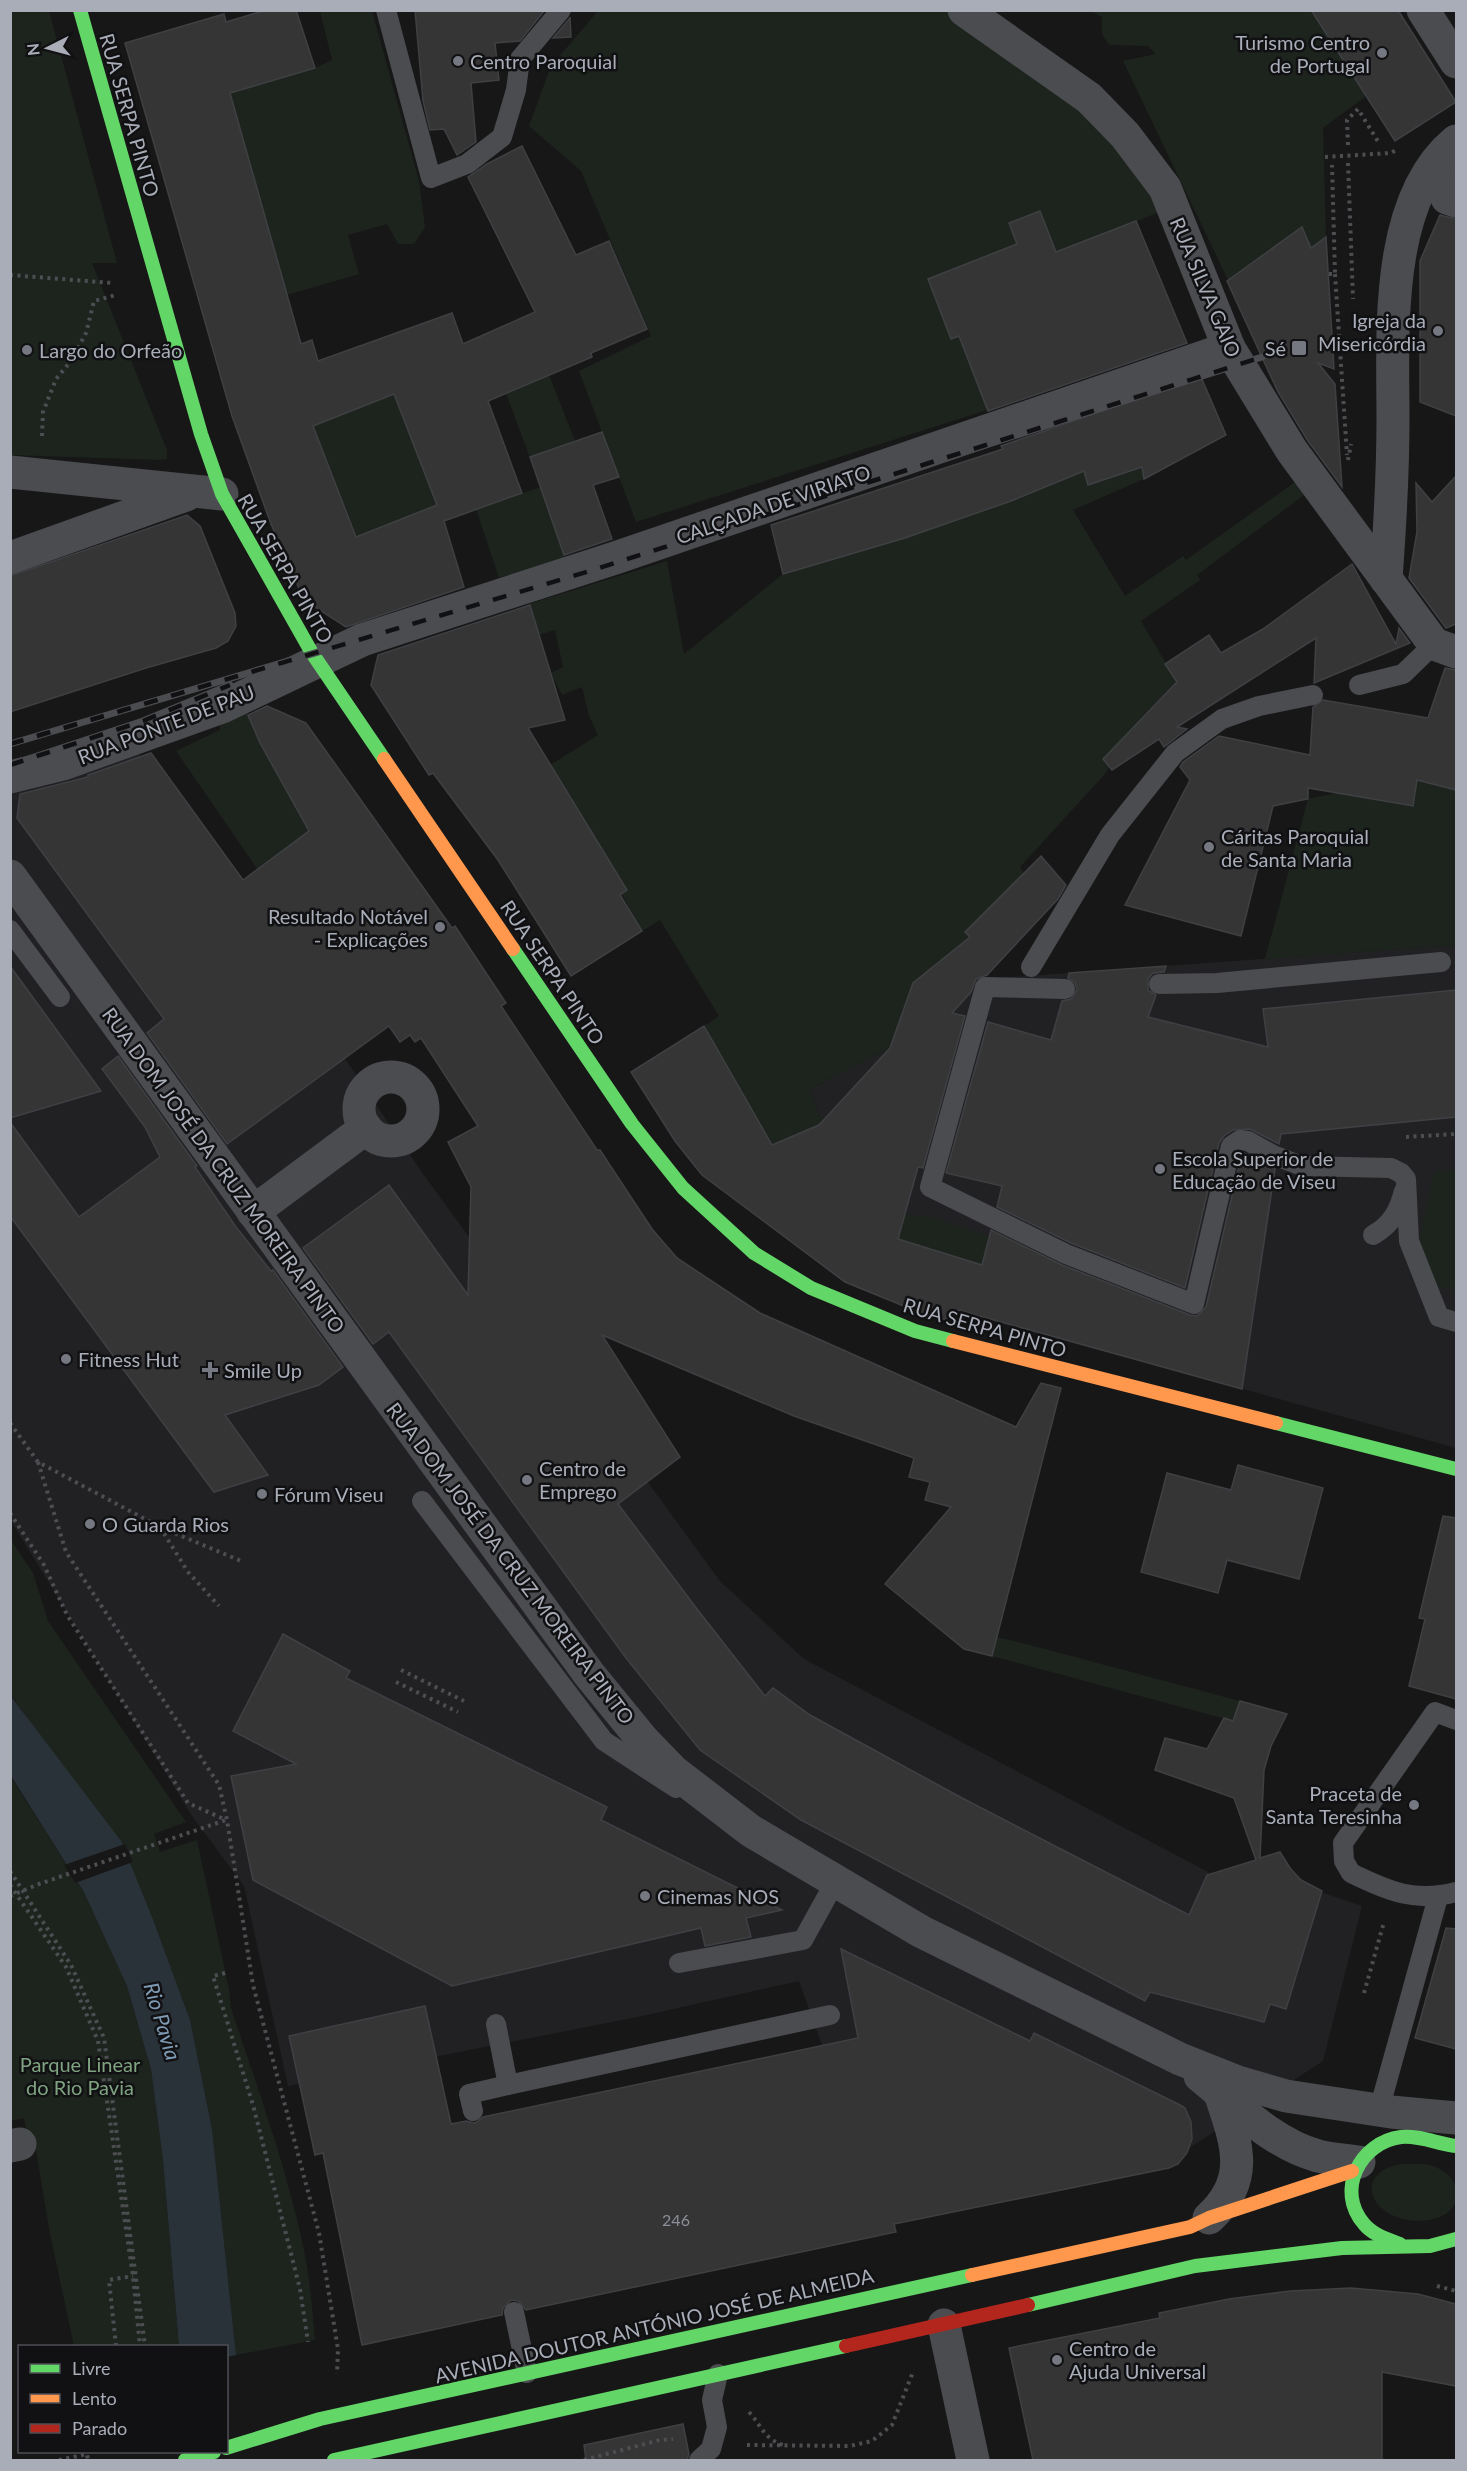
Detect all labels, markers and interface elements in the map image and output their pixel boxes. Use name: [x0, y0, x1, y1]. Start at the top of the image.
north arrow: [18, 18, 78, 78]
place label: Turismo Centro de Portugal: [1235, 30, 1370, 77]
street label: RUA SERPA PINTO: [95, 31, 165, 199]
text: N: [22, 42, 43, 57]
marker: Turismo Centro de Portugal: [1375, 46, 1389, 60]
place label: Centro Paroquial: [470, 49, 617, 73]
marker: Centro Paroquial: [451, 54, 465, 68]
street label: RUA SILVA GAIO: [1166, 213, 1246, 361]
place label: Igreja da Misericórdia: [1318, 308, 1426, 355]
marker: Igreja da Misericórdia: [1431, 324, 1445, 338]
place label: Sé: [1265, 336, 1286, 360]
place label: Largo do Orfeão: [39, 338, 182, 362]
marker: Sé: [1290, 339, 1308, 357]
marker: Largo do Orfeão: [20, 343, 34, 357]
street label: CALÇADA DE VIRIATO: [673, 459, 873, 549]
street label: RUA SERPA PINTO: [233, 489, 339, 647]
street label: RUA PONTE DE PAU: [74, 679, 258, 769]
place label: Cáritas Paroquial de Santa Maria: [1221, 824, 1369, 871]
marker: Cáritas Paroquial de Santa Maria: [1202, 840, 1216, 854]
street label: RUA SERPA PINTO: [496, 895, 610, 1049]
place label: Resultado Notável - Explicações: [268, 904, 428, 951]
marker: Resultado Notável - Explicações: [433, 920, 447, 934]
street label: RUA DOM JOSÉ DA CRUZ MOREIRA PINTO: [98, 1003, 350, 1337]
place label: Escola Superior de Educação de Viseu: [1172, 1146, 1336, 1193]
marker: Escola Superior de Educação de Viseu: [1153, 1162, 1167, 1176]
street label: RUA SERPA PINTO: [901, 1292, 1069, 1362]
place label: Fitness Hut: [78, 1347, 179, 1371]
marker: Fitness Hut: [59, 1352, 73, 1366]
place label: Smile Up: [224, 1358, 302, 1382]
marker: Smile Up: [201, 1361, 219, 1379]
street label: RUA DOM JOSÉ DA CRUZ MOREIRA PINTO: [382, 1397, 640, 1729]
place label: Centro de Emprego: [539, 1456, 626, 1503]
marker: Centro de Emprego: [520, 1473, 534, 1487]
place label: Fórum Viseu: [274, 1482, 384, 1506]
marker: Fórum Viseu: [255, 1487, 269, 1501]
place label: O Guarda Rios: [102, 1512, 229, 1536]
marker: O Guarda Rios: [83, 1517, 97, 1531]
place label: Praceta de Santa Teresinha: [1266, 1781, 1402, 1828]
marker: Praceta de Santa Teresinha: [1407, 1798, 1421, 1812]
place label: Cinemas NOS: [657, 1884, 779, 1908]
marker: Cinemas NOS: [638, 1889, 652, 1903]
water label: Rio Pavia: [139, 1979, 187, 2063]
park label: Parque Linear do Rio Pavia: [20, 2052, 141, 2099]
house number: 246: [662, 2210, 690, 2229]
street label: AVENIDA DOUTOR ANTÓNIO JOSÉ DE ALMEIDA: [432, 2263, 876, 2387]
place label: Centro de Ajuda Universal: [1069, 2336, 1206, 2383]
legend: [18, 2345, 228, 2453]
marker: Centro de Ajuda Universal: [1050, 2353, 1064, 2367]
text: Livre: [72, 2357, 111, 2379]
text: Lento: [72, 2387, 117, 2409]
text: Parado: [72, 2417, 127, 2439]

